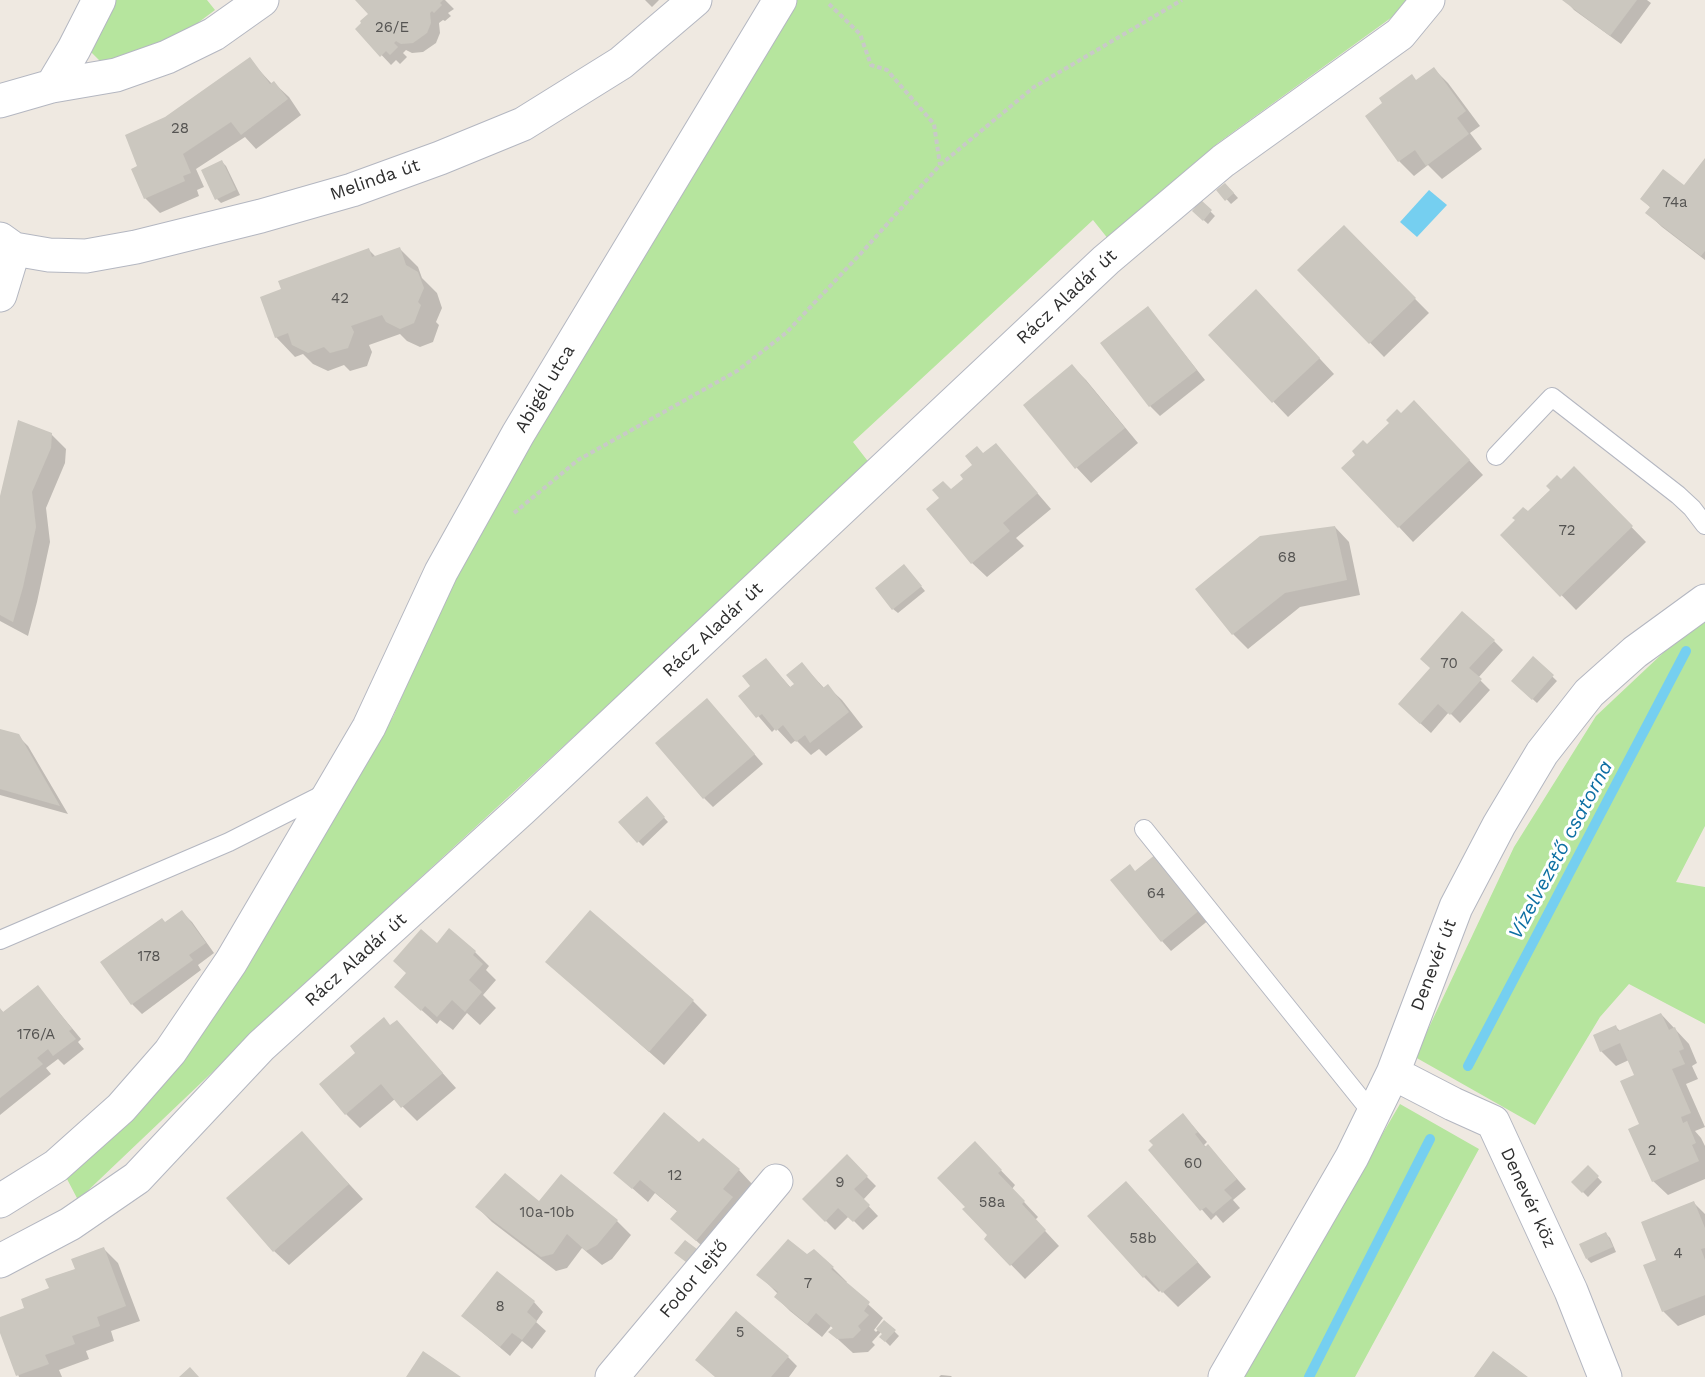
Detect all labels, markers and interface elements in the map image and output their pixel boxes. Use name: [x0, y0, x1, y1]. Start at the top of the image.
house number: 26/E: [375, 19, 409, 37]
house number: 28: [171, 120, 189, 138]
street label: Melinda út: [327, 155, 423, 205]
house number: 74a: [1662, 194, 1688, 212]
street label: Rácz Aladár út: [1012, 245, 1122, 349]
house number: 42: [331, 290, 349, 308]
street label: Abigél utca: [510, 341, 580, 437]
house number: 72: [1558, 522, 1576, 540]
house number: 68: [1278, 549, 1296, 567]
street label: Rácz Aladár út: [658, 578, 768, 682]
house number: 70: [1440, 655, 1458, 673]
water label: Vízelvezető csatorna: [1504, 757, 1618, 943]
house number: 64: [1147, 885, 1165, 903]
street label: Rácz Aladár út: [301, 909, 411, 1011]
street label: Denevér út: [1407, 916, 1461, 1014]
house number: 178: [137, 948, 161, 966]
house number: 176/A: [17, 1026, 55, 1044]
house number: 2: [1648, 1142, 1656, 1160]
street label: Denevér köz: [1495, 1144, 1561, 1252]
house number: 60: [1184, 1155, 1202, 1173]
house number: 12: [668, 1167, 682, 1185]
house number: 9: [835, 1174, 845, 1192]
house number: 58a: [979, 1194, 1005, 1212]
house number: 10a-10b: [519, 1204, 575, 1222]
house number: 58b: [1129, 1230, 1157, 1248]
street label: Fodor lejtő: [655, 1236, 733, 1322]
house number: 4: [1673, 1245, 1683, 1263]
house number: 7: [804, 1275, 812, 1293]
house number: 8: [495, 1298, 505, 1316]
house number: 5: [736, 1324, 744, 1342]

